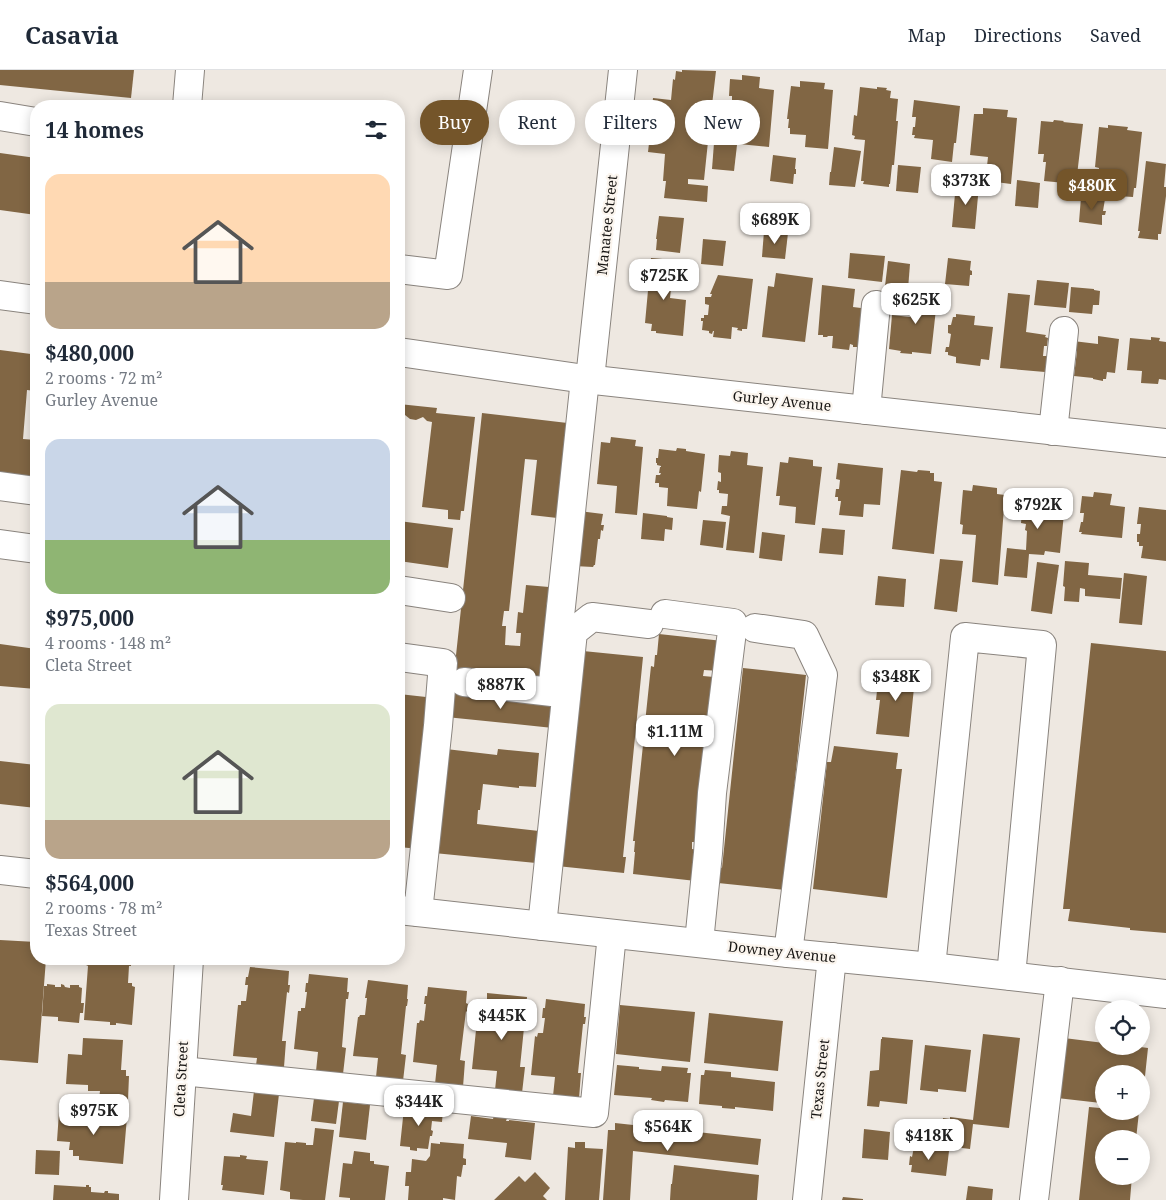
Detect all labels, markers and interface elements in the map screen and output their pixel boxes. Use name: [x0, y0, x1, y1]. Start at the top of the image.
text: Casavia: [25, 18, 119, 51]
text: Map: [908, 23, 946, 47]
text: Directions: [974, 23, 1062, 47]
text: Saved: [1090, 23, 1141, 47]
chip: Buy: [420, 100, 489, 145]
chip: Rent: [499, 100, 575, 145]
chip: Filters: [585, 100, 675, 145]
chip: New: [685, 100, 760, 145]
text: 14 homes: [45, 116, 144, 144]
icon: filters: [362, 116, 390, 144]
pin: $373K: [931, 164, 1001, 206]
pin: $480K: [1057, 168, 1127, 211]
text: $373K: [942, 169, 990, 191]
street label: Manatee Street: [592, 174, 621, 276]
text: $480K: [1068, 174, 1116, 196]
pin: $689K: [740, 202, 810, 245]
icon: home: [173, 207, 263, 297]
text: $689K: [751, 208, 799, 230]
pin: $725K: [629, 258, 699, 301]
text: $725K: [640, 264, 688, 286]
pin: $625K: [881, 282, 951, 325]
text: $625K: [892, 288, 940, 310]
text: $480,000: [45, 339, 134, 367]
text: 2 rooms · 72 m²: [45, 367, 162, 389]
street label: Gurley Avenue: [732, 386, 832, 415]
text: Gurley Avenue: [45, 389, 158, 411]
icon: home: [173, 472, 263, 562]
pin: $792K: [1003, 488, 1073, 530]
text: $792K: [1014, 493, 1062, 515]
text: $975,000: [45, 604, 134, 632]
text: 4 rooms · 148 m²: [45, 632, 171, 654]
text: Cleta Street: [45, 654, 132, 676]
pin: $348K: [861, 660, 931, 702]
text: $348K: [872, 665, 920, 687]
pin: $887K: [466, 668, 536, 710]
text: $887K: [477, 673, 525, 695]
pin: $1.11M: [634, 714, 716, 757]
text: $1.11M: [647, 720, 703, 742]
icon: home: [173, 737, 263, 827]
text: $564,000: [45, 869, 134, 897]
text: 2 rooms · 78 m²: [45, 897, 162, 919]
text: Texas Street: [45, 919, 137, 941]
street label: Downey Avenue: [727, 936, 837, 967]
pin: $445K: [467, 998, 537, 1041]
map controls: [1095, 1000, 1150, 1185]
button: locate: [1095, 1000, 1150, 1055]
text: $445K: [478, 1004, 526, 1026]
street label: Texas Street: [806, 1038, 833, 1120]
street label: Cleta Street: [169, 1040, 192, 1117]
button: +: [1095, 1065, 1150, 1120]
pin: $344K: [384, 1084, 454, 1127]
text: $344K: [395, 1090, 443, 1112]
pin: $975K: [59, 1094, 129, 1136]
text: $975K: [70, 1099, 118, 1121]
pin: $564K: [633, 1110, 703, 1152]
text: $564K: [644, 1115, 692, 1137]
pin: $418K: [894, 1118, 964, 1161]
text: $418K: [905, 1124, 953, 1146]
button: −: [1095, 1130, 1150, 1185]

